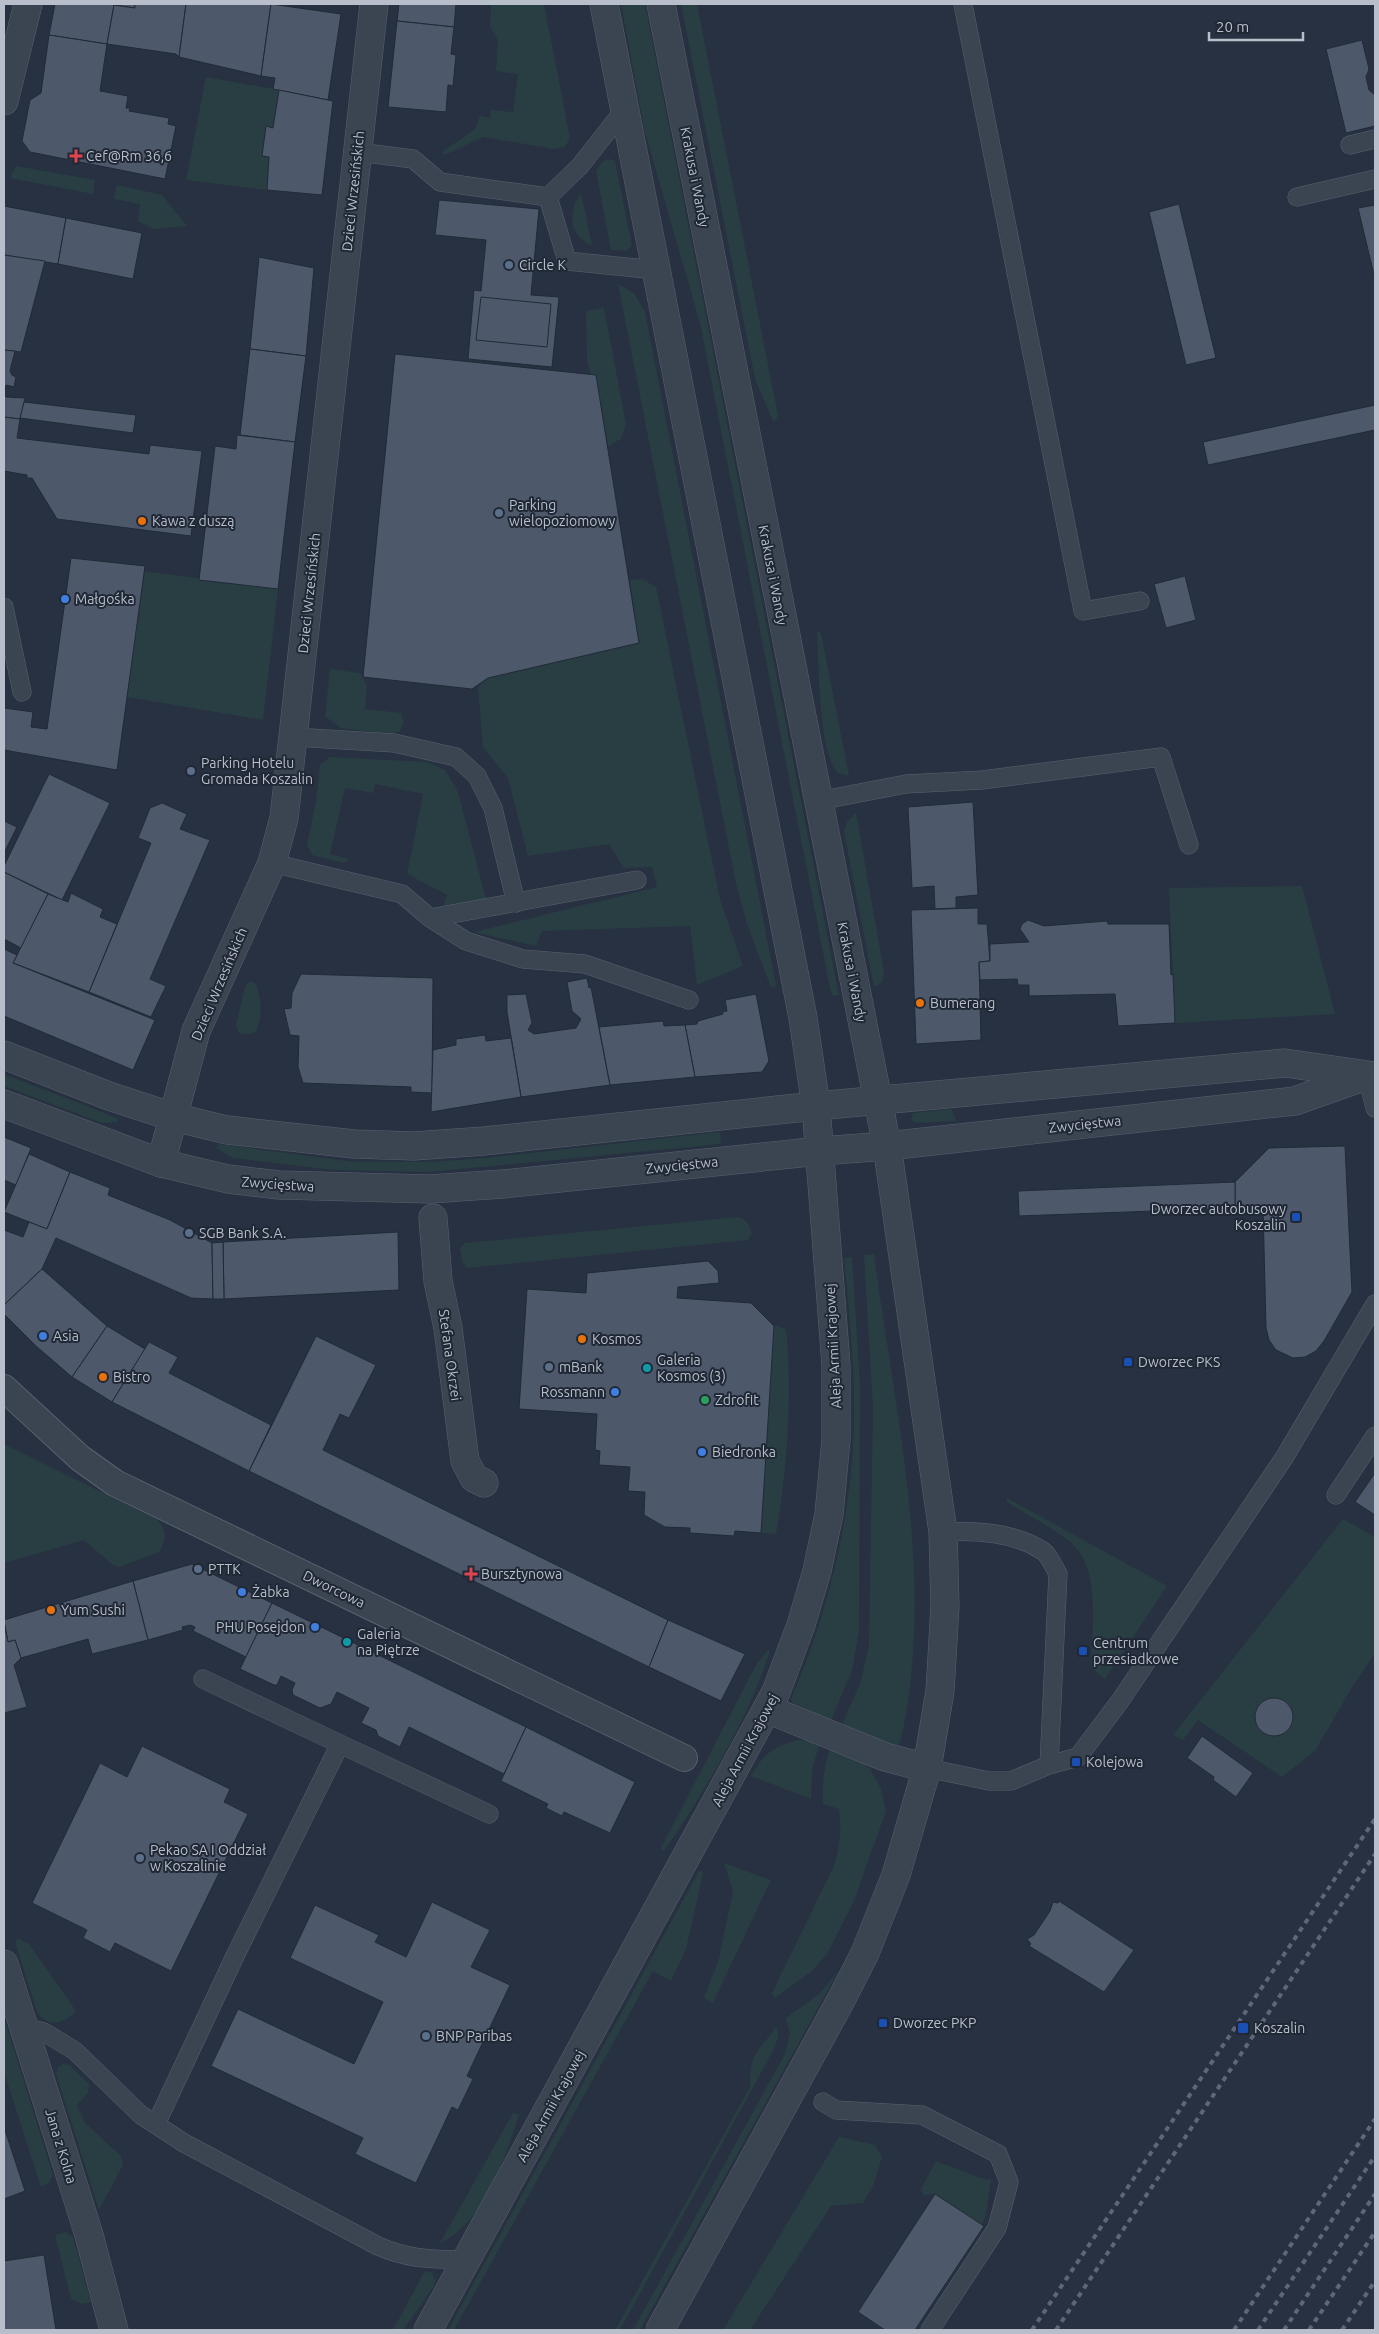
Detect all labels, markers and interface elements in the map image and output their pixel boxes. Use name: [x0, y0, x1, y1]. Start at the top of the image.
scale bar: [1209, 10, 1303, 42]
text: 20 m: [1216, 18, 1249, 35]
street label: Krakusa i Wandy: [677, 125, 713, 229]
street label: Dzieci Wrzesińskich: [339, 130, 367, 252]
place label: Cef@Rm 36,6: [86, 148, 172, 164]
marker: Cef@Rm 36,6: [70, 150, 82, 162]
place label: Circle K: [519, 257, 566, 273]
marker: Circle K: [503, 259, 515, 271]
place label: Parking wielopoziomowy: [509, 497, 616, 529]
marker: Parking wielopoziomowy: [493, 507, 505, 519]
place label: Kawa z duszą: [152, 513, 234, 529]
marker: Kawa z duszą: [136, 515, 148, 527]
street label: Krakusa i Wandy: [755, 523, 791, 627]
street label: Dzieci Wrzesińskich: [295, 532, 323, 654]
place label: Małgośka: [75, 591, 135, 607]
marker: Małgośka: [59, 593, 71, 605]
place label: Parking Hotelu Gromada Koszalin: [201, 755, 313, 787]
marker: Parking Hotelu Gromada Koszalin: [185, 765, 197, 777]
street label: Krakusa i Wandy: [834, 920, 870, 1024]
street label: Dzieci Wrzesińskich: [188, 925, 250, 1043]
place label: Bumerang: [930, 995, 995, 1011]
marker: Bumerang: [914, 997, 926, 1009]
street label: Zwycięstwa: [1048, 1112, 1122, 1136]
street label: Zwycięstwa: [645, 1153, 719, 1177]
street label: Zwycięstwa: [241, 1173, 315, 1195]
place label: Dworzec autobusowy Koszalin: [1151, 1201, 1286, 1233]
marker: Dworzec autobusowy Koszalin: [1290, 1211, 1302, 1223]
place label: SGB Bank S.A.: [199, 1225, 286, 1241]
marker: SGB Bank S.A.: [183, 1227, 195, 1239]
street label: Aleja Armii Krajowej: [822, 1283, 844, 1409]
street label: Stefana Okrzei: [436, 1308, 464, 1402]
place label: Asia: [53, 1328, 79, 1344]
marker: Asia: [37, 1330, 49, 1342]
place label: Kosmos: [592, 1331, 641, 1347]
marker: Kosmos: [576, 1333, 588, 1345]
place label: Galeria Kosmos (3): [657, 1352, 726, 1384]
place label: Dworzec PKS: [1138, 1354, 1220, 1370]
marker: Dworzec PKS: [1122, 1356, 1134, 1368]
place label: mBank: [559, 1359, 602, 1375]
marker: mBank: [543, 1361, 555, 1373]
marker: Galeria Kosmos (3): [641, 1362, 653, 1374]
place label: Bistro: [113, 1369, 150, 1385]
marker: Bistro: [97, 1371, 109, 1383]
place label: Rossmann: [541, 1384, 605, 1400]
marker: Rossmann: [609, 1386, 621, 1398]
place label: Zdrofit: [715, 1392, 759, 1408]
marker: Zdrofit: [699, 1394, 711, 1406]
place label: Biedronka: [712, 1444, 776, 1460]
marker: Biedronka: [696, 1446, 708, 1458]
place label: PTTK: [208, 1561, 241, 1577]
marker: PTTK: [192, 1563, 204, 1575]
place label: Bursztynowa: [481, 1566, 562, 1582]
street label: Dworcowa: [300, 1567, 368, 1611]
marker: Bursztynowa: [465, 1568, 477, 1580]
place label: Żabka: [252, 1584, 290, 1600]
marker: Żabka: [236, 1586, 248, 1598]
place label: Yum Sushi: [61, 1602, 125, 1618]
marker: Yum Sushi: [45, 1604, 57, 1616]
place label: PHU Posejdon: [216, 1619, 305, 1635]
marker: PHU Posejdon: [309, 1621, 321, 1633]
place label: Galeria na Piętrze: [357, 1626, 420, 1658]
place label: Centrum przesiadkowe: [1093, 1635, 1179, 1667]
marker: Galeria na Piętrze: [341, 1636, 353, 1648]
marker: Centrum przesiadkowe: [1077, 1645, 1089, 1657]
street label: Aleja Armii Krajowej: [709, 1691, 781, 1809]
place label: Kolejowa: [1086, 1754, 1144, 1770]
marker: Kolejowa: [1070, 1756, 1082, 1768]
place label: Pekao SA I Oddział w Koszalinie: [150, 1842, 266, 1874]
marker: Pekao SA I Oddział w Koszalinie: [134, 1852, 146, 1864]
place label: Dworzec PKP: [893, 2015, 976, 2031]
marker: Dworzec PKP: [877, 2017, 889, 2029]
place label: Koszalin: [1254, 2020, 1305, 2036]
marker: Koszalin: [1236, 2021, 1250, 2035]
place label: BNP Paribas: [436, 2028, 512, 2044]
marker: BNP Paribas: [420, 2030, 432, 2042]
street label: Aleja Armii Krajowej: [514, 2047, 588, 2165]
street label: Jana z Kolna: [42, 2107, 80, 2185]

